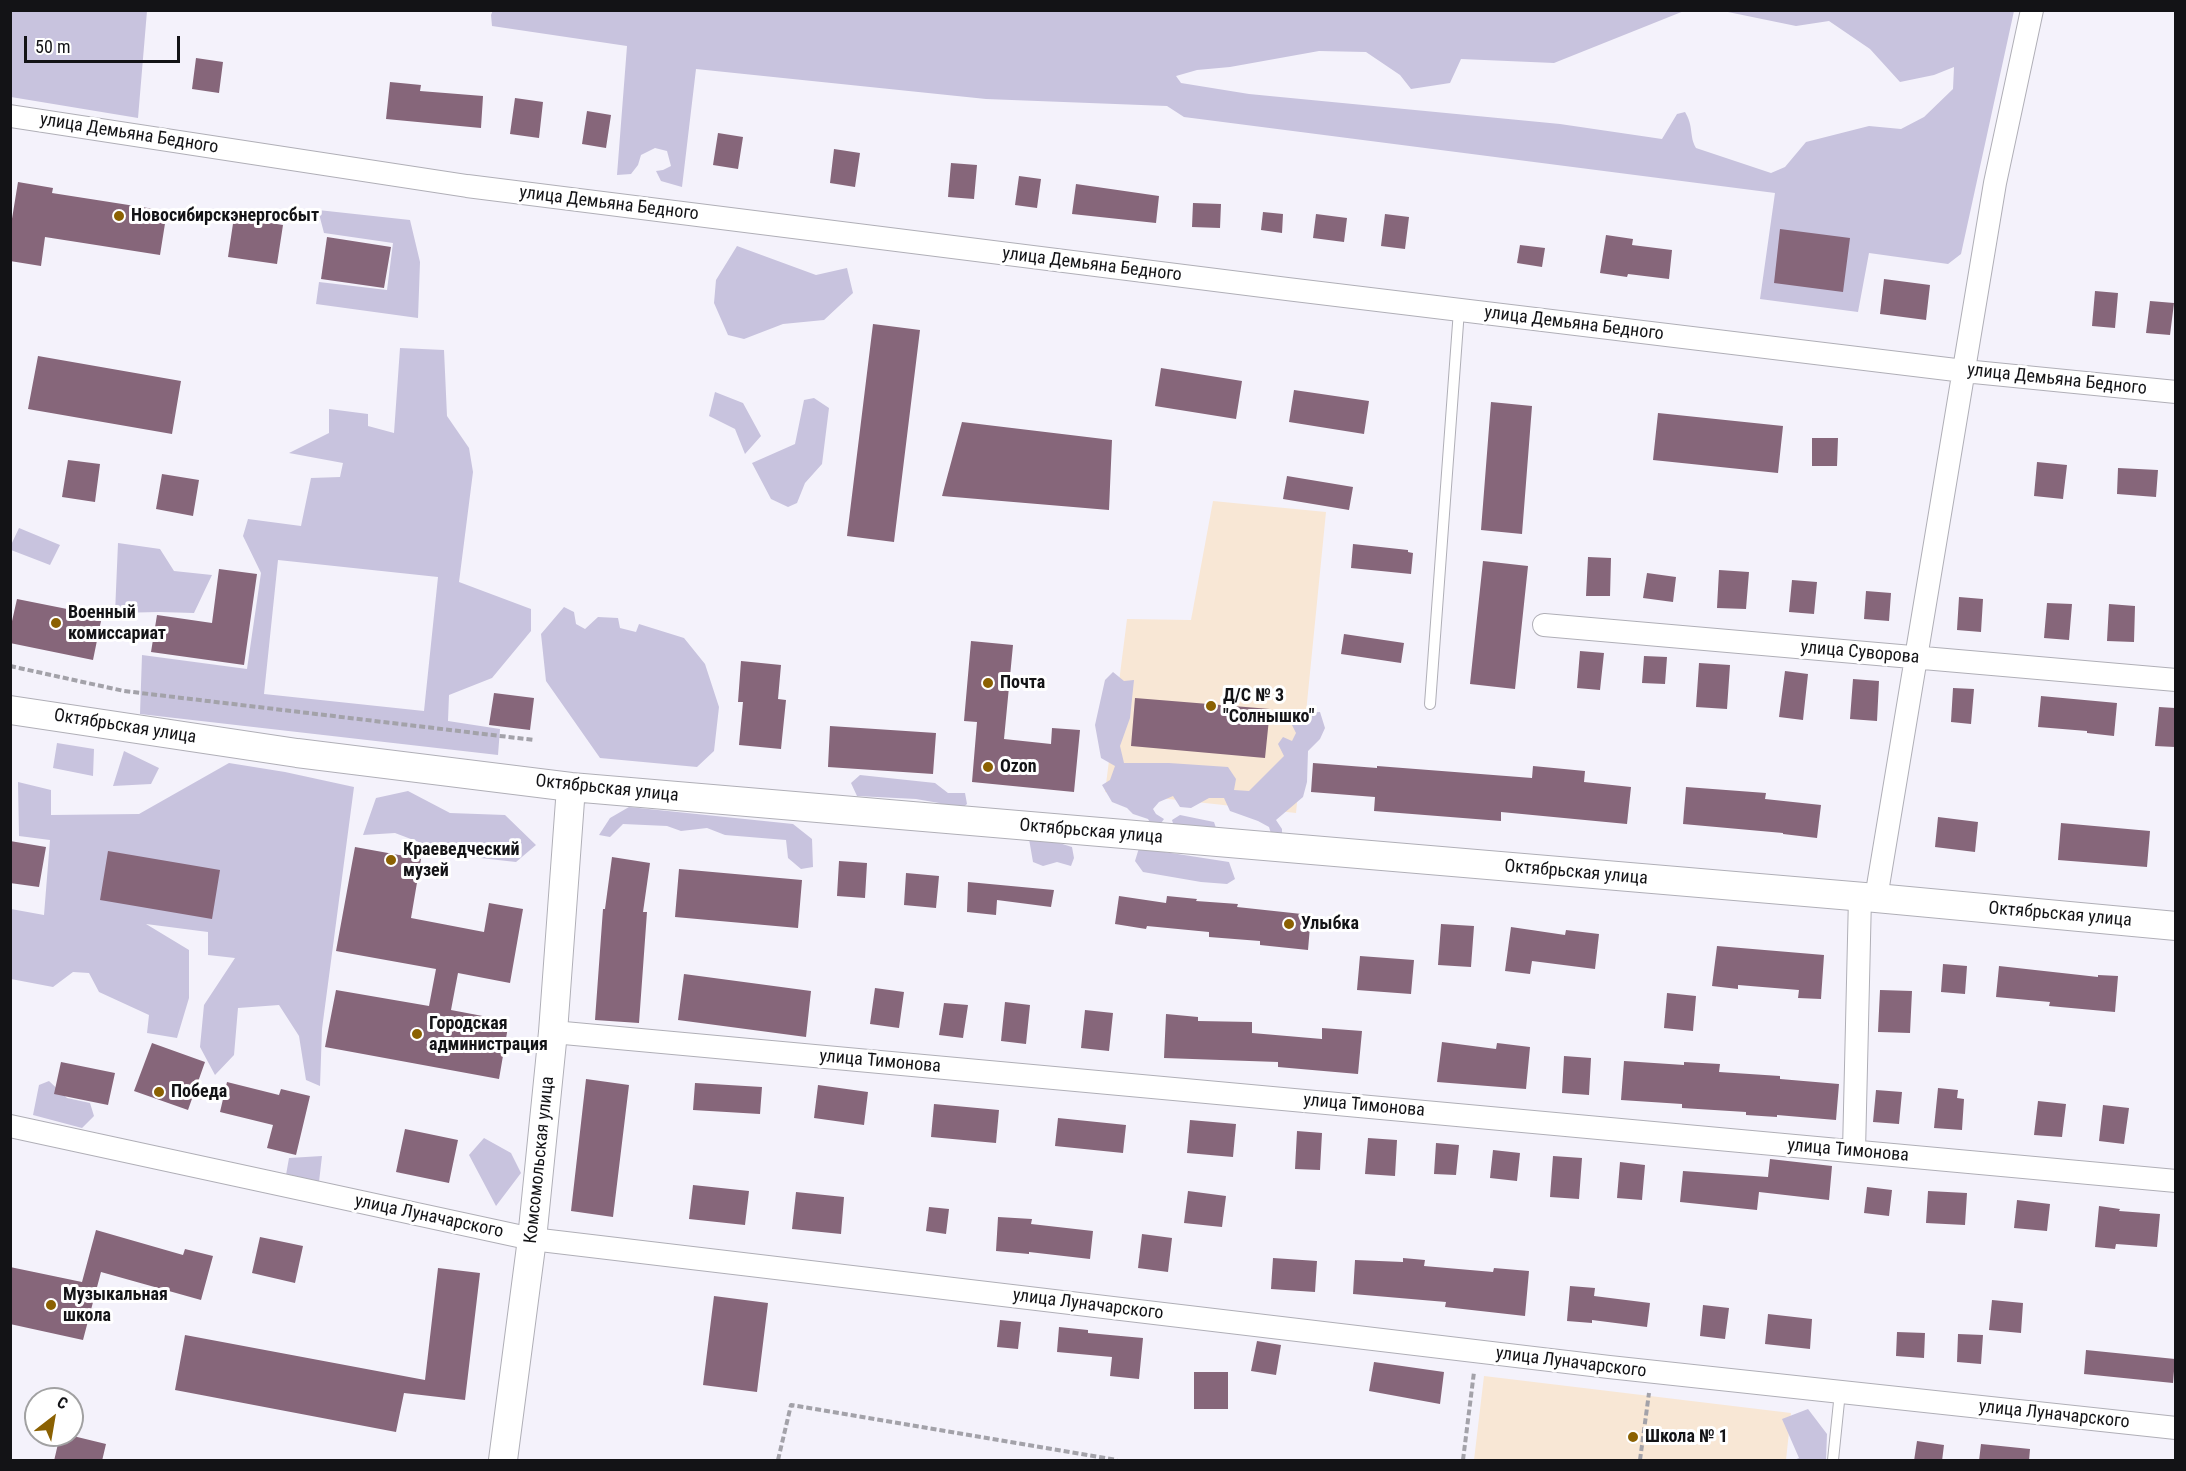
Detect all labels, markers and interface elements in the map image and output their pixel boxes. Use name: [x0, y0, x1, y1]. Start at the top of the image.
scale bar: [27, 24, 183, 62]
text: 50 m: [35, 36, 70, 57]
street label: улица Демьяна Бедного: [38, 109, 220, 159]
street label: улица Демьяна Бедного: [518, 182, 700, 226]
place label: Новосибирскэнергосбыт: [131, 205, 319, 227]
marker: Новосибирскэнергосбыт: [112, 209, 126, 223]
street label: улица Демьяна Бедного: [1001, 243, 1183, 287]
street label: улица Демьяна Бедного: [1483, 302, 1665, 346]
street label: улица Демьяна Бедного: [1966, 360, 2148, 400]
place label: Военный комиссариат: [68, 602, 166, 644]
marker: Военный комиссариат: [49, 616, 63, 630]
street label: улица Суворова: [1800, 637, 1920, 669]
place label: Почта: [1000, 672, 1045, 694]
marker: Почта: [981, 676, 995, 690]
place label: Д/С № 3 "Солнышко": [1223, 685, 1315, 728]
marker: Д/С № 3 "Солнышко": [1204, 699, 1218, 713]
street label: Октябрьская улица: [52, 705, 198, 749]
place label: Ozon: [1000, 756, 1037, 778]
marker: Ozon: [981, 760, 995, 774]
street label: Октябрьская улица: [534, 771, 680, 807]
street label: Октябрьская улица: [1018, 815, 1164, 849]
place label: Краеведческий музей: [403, 839, 520, 882]
marker: Краеведческий музей: [384, 853, 398, 867]
street label: Октябрьская улица: [1503, 856, 1649, 890]
street label: Октябрьская улица: [1987, 898, 2133, 932]
place label: Улыбка: [1301, 913, 1359, 935]
marker: Улыбка: [1282, 917, 1296, 931]
place label: Городская администрация: [429, 1013, 548, 1056]
marker: Городская администрация: [410, 1027, 424, 1041]
street label: улица Тимонова: [818, 1046, 942, 1078]
street label: Комсомольская улица: [520, 1075, 560, 1245]
place label: Победа: [171, 1081, 227, 1103]
marker: Победа: [152, 1085, 166, 1099]
street label: улица Тимонова: [1302, 1090, 1426, 1122]
street label: улица Тимонова: [1786, 1135, 1910, 1167]
street label: улица Луначарского: [353, 1191, 505, 1243]
place label: Музыкальная школа: [63, 1284, 168, 1326]
street label: улица Луначарского: [1011, 1285, 1165, 1325]
marker: Музыкальная школа: [44, 1298, 58, 1312]
street label: улица Луначарского: [1494, 1343, 1648, 1383]
north arrow: [24, 1387, 84, 1447]
text: С: [54, 1392, 71, 1413]
street label: улица Луначарского: [1978, 1396, 2130, 1434]
place label: Школа № 1: [1645, 1426, 1728, 1448]
marker: Школа № 1: [1626, 1430, 1640, 1444]

